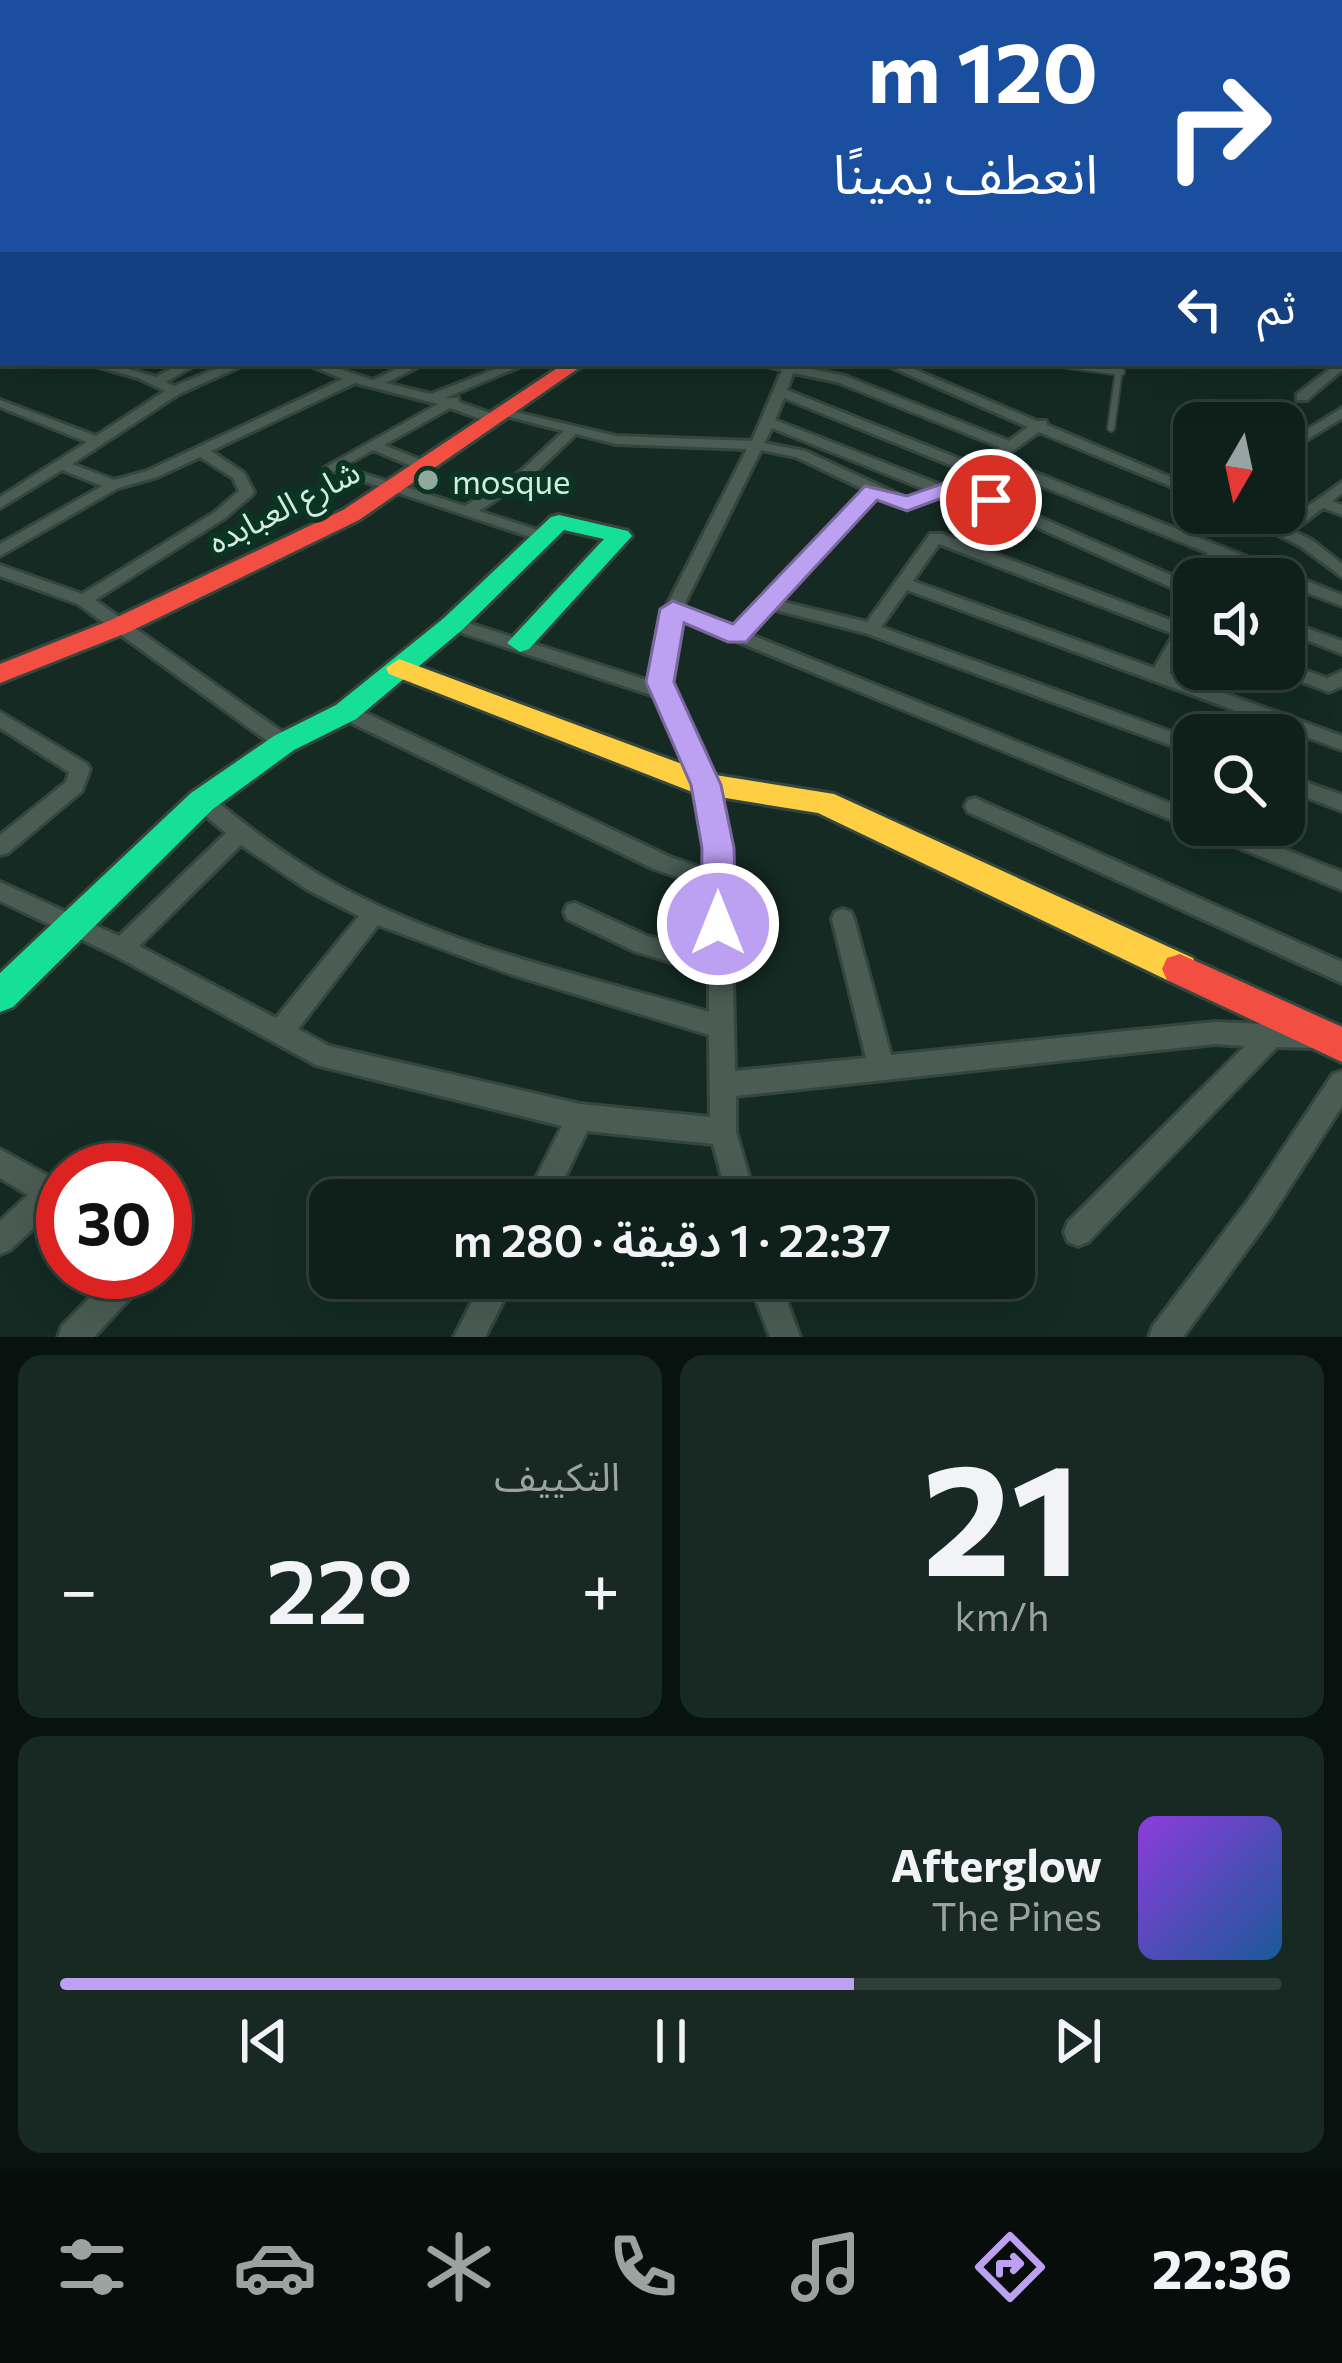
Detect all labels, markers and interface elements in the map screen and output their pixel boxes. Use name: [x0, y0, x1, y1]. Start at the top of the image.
text: 120 m: [868, 18, 1098, 120]
icon: right: [1140, 48, 1296, 204]
text: انعطف يمينًا: [833, 139, 1098, 205]
icon: left: [1167, 276, 1233, 342]
text: ثم: [1257, 278, 1296, 333]
north arrow: [1173, 402, 1305, 534]
map controls: [1173, 402, 1305, 846]
street label: شارع العبابده: [200, 449, 369, 566]
pin: [940, 449, 1042, 551]
place label: mosque: [452, 460, 570, 501]
marker: mosque: [415, 467, 441, 493]
icon: arrive: [958, 467, 1024, 533]
button: sound: [1173, 558, 1305, 690]
button: search: [1173, 714, 1305, 846]
position arrow: [655, 861, 781, 987]
speed limit sign: 30: [36, 1143, 192, 1299]
text: 22:37 · 1 دقيقة · 280 m: [453, 1211, 891, 1266]
text: 21: [922, 1417, 1082, 1608]
text: التكييف: [494, 1451, 620, 1499]
text: 22°: [266, 1532, 413, 1643]
text: −: [60, 1547, 98, 1628]
text: +: [581, 1547, 620, 1628]
text: km/h: [955, 1591, 1049, 1639]
text: Afterglow: [891, 1836, 1102, 1891]
text: The Pines: [931, 1891, 1102, 1939]
icon: previous: [231, 2008, 297, 2074]
icon: pause: [638, 2008, 704, 2074]
icon: next: [1045, 2008, 1111, 2074]
icon: filters: [50, 2225, 134, 2309]
icon: car: [233, 2225, 317, 2309]
icon: climate: [417, 2225, 501, 2309]
icon: phone: [601, 2225, 685, 2309]
icon: music: [784, 2225, 868, 2309]
icon: directions: [968, 2225, 1052, 2309]
text: 22:36: [1152, 2234, 1292, 2300]

